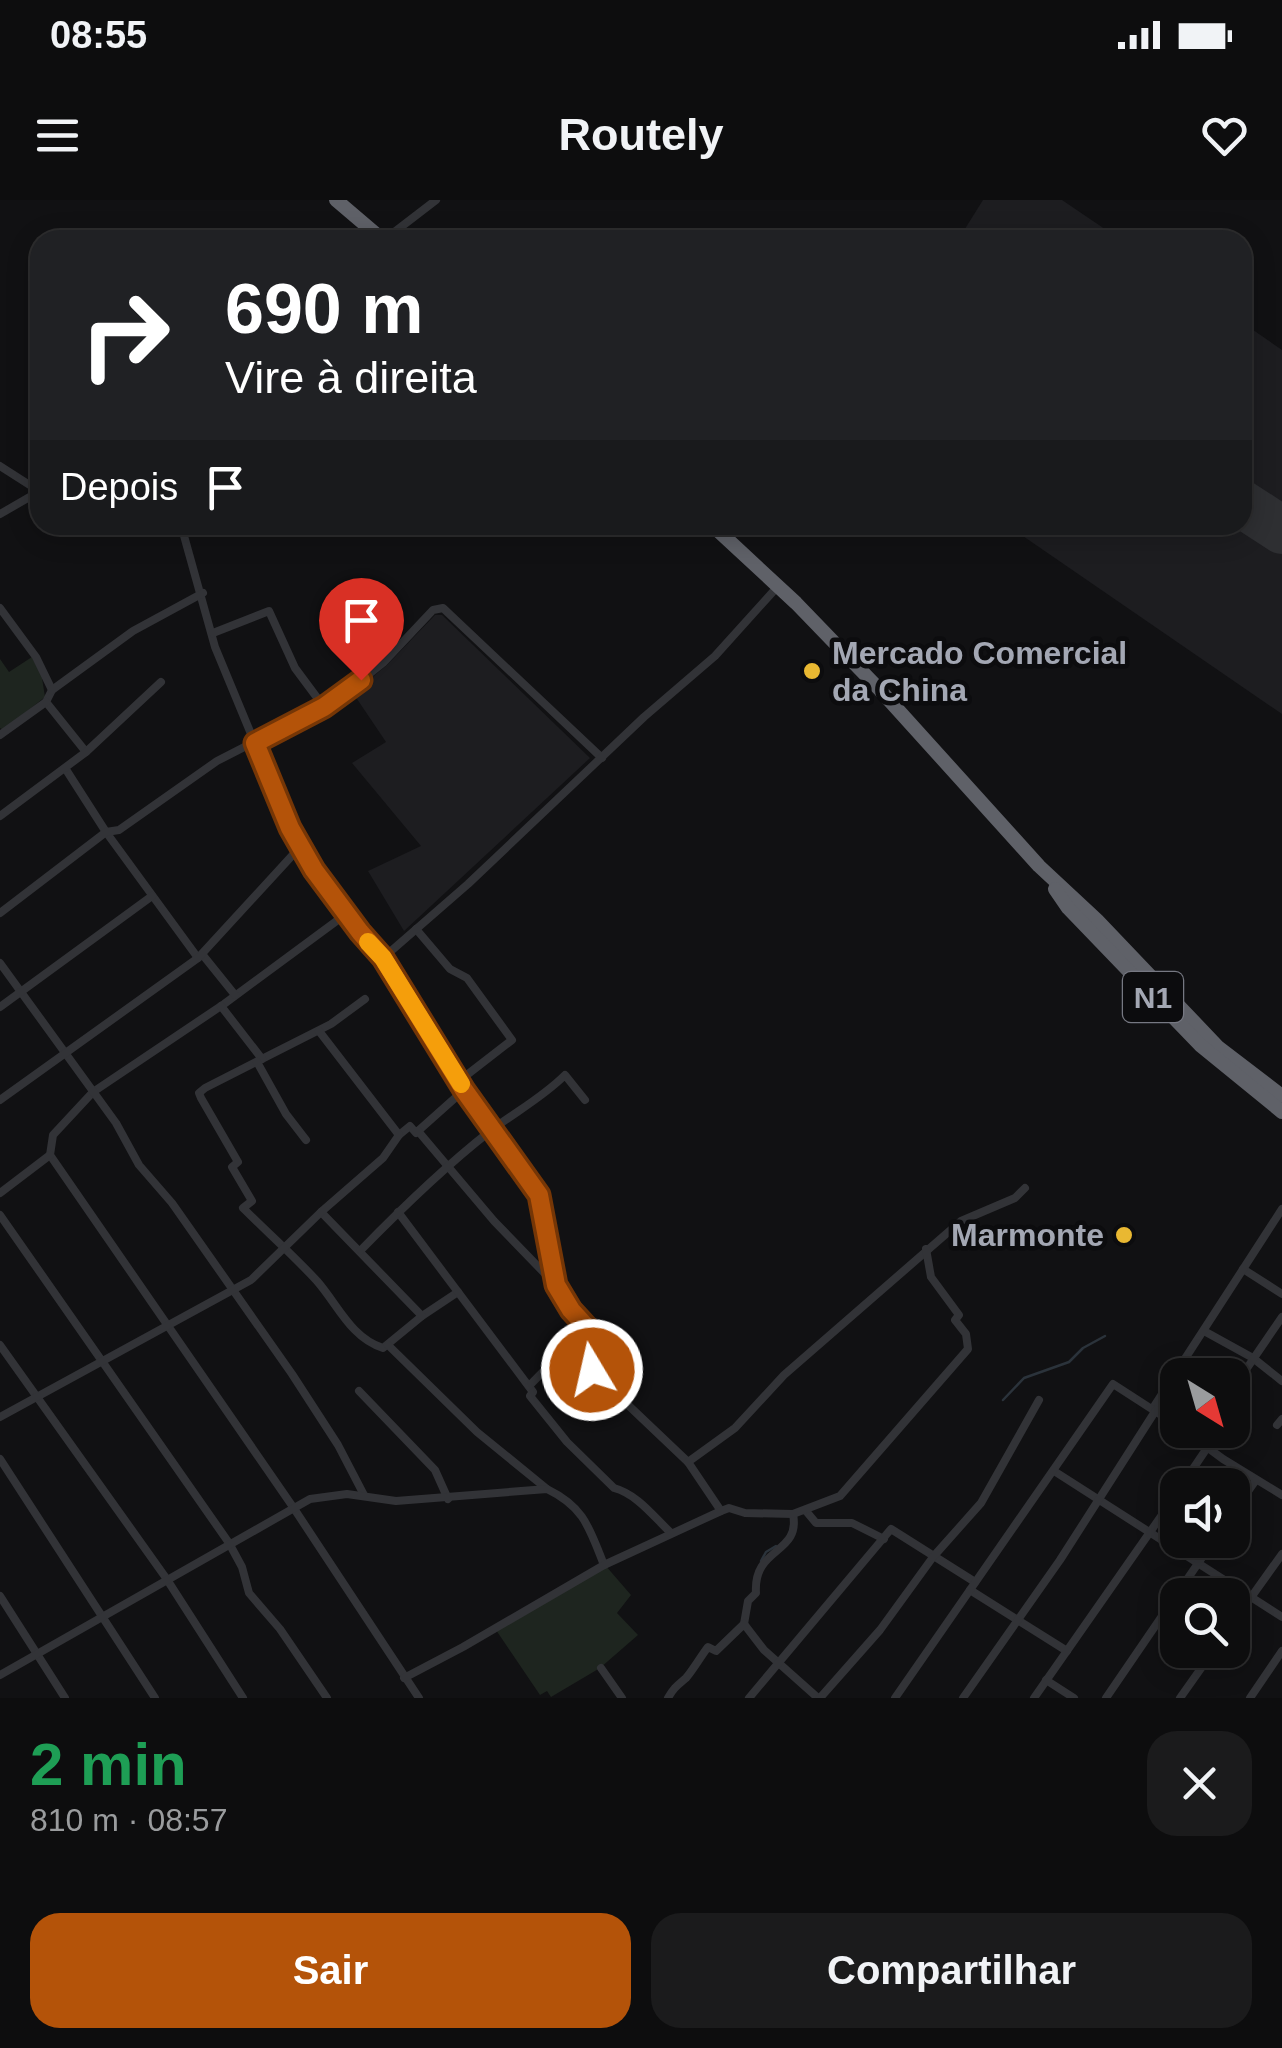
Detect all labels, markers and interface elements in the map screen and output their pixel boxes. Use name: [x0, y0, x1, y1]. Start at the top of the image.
text: 08:55: [50, 14, 147, 56]
icon: menu: [30, 108, 85, 163]
icon: heart: [1197, 108, 1252, 163]
text: Routely: [558, 109, 724, 160]
icon: right: [60, 270, 190, 400]
text: 690 m: [225, 270, 423, 348]
text: Vire à direita: [225, 352, 477, 403]
icon: arrive: [198, 460, 253, 515]
text: Depois: [60, 466, 178, 508]
pin: [319, 578, 404, 681]
icon: arrive: [334, 593, 389, 648]
place label: Mercado Comercial da China: [832, 635, 1127, 708]
marker: Mercado Comercial da China: [801, 660, 823, 682]
road number: N1: [1123, 972, 1183, 1022]
place label: Marmonte: [951, 1217, 1104, 1253]
marker: Marmonte: [1113, 1224, 1135, 1246]
position arrow: [540, 1318, 644, 1422]
north arrow: [1160, 1358, 1250, 1448]
map controls: [1160, 1358, 1250, 1668]
button: sound: [1160, 1468, 1250, 1558]
button: search: [1160, 1578, 1250, 1668]
text: 2 min: [30, 1731, 187, 1798]
button: close: [1147, 1731, 1252, 1836]
text: 810 m · 08:57: [30, 1802, 227, 1838]
button: Sair: [30, 1913, 631, 2028]
button: Compartilhar: [651, 1913, 1252, 2028]

